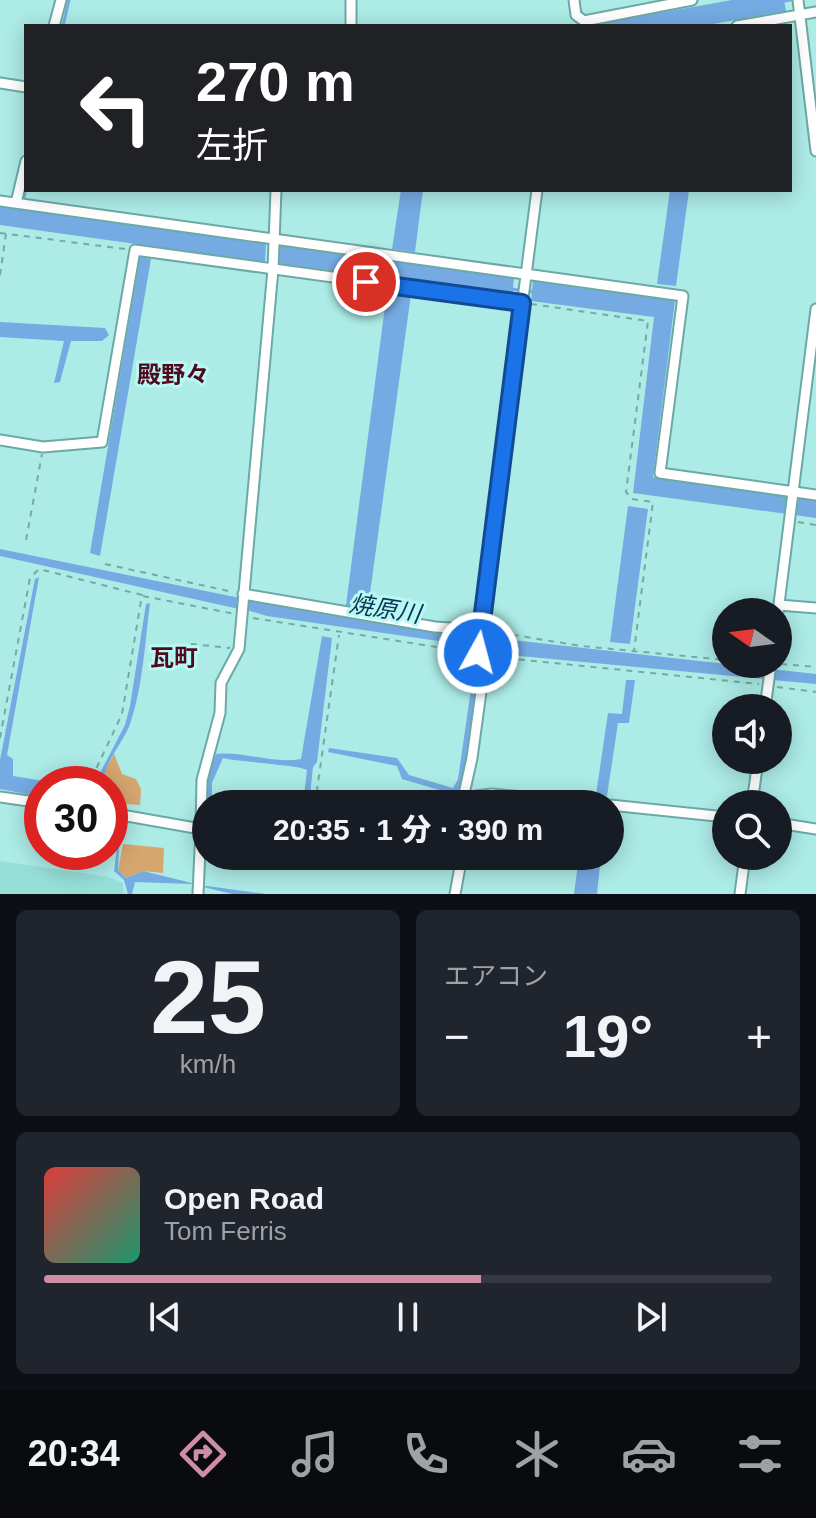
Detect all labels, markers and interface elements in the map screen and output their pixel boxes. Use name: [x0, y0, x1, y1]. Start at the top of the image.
text: 270 m: [196, 50, 355, 113]
icon: left: [64, 56, 168, 160]
text: 左折: [196, 125, 268, 166]
pin: [332, 248, 400, 316]
icon: arrive: [344, 260, 388, 304]
district label: 殿野々: [137, 361, 209, 388]
water label: 焼原川: [347, 590, 426, 628]
north arrow: [712, 598, 792, 678]
map controls: [712, 598, 792, 870]
position arrow: [436, 611, 520, 695]
district label: 瓦町: [150, 644, 198, 671]
button: sound: [712, 694, 792, 774]
speed limit sign: 30: [24, 766, 128, 870]
button: search: [712, 790, 792, 870]
text: 20:35 · 1 分 · 390 m: [273, 813, 543, 846]
text: 25: [150, 939, 266, 1055]
text: エアコン: [444, 961, 548, 991]
text: 19°: [563, 1003, 653, 1070]
text: −: [444, 1012, 470, 1061]
text: +: [746, 1012, 772, 1061]
text: km/h: [180, 1049, 236, 1079]
text: Open Road: [164, 1182, 324, 1215]
text: Tom Ferris: [164, 1216, 287, 1246]
icon: previous: [143, 1295, 187, 1339]
icon: pause: [386, 1295, 430, 1339]
icon: next: [629, 1295, 673, 1339]
icon: directions: [175, 1426, 231, 1482]
icon: music: [287, 1426, 343, 1482]
icon: phone: [398, 1426, 454, 1482]
icon: climate: [509, 1426, 565, 1482]
icon: car: [621, 1426, 677, 1482]
icon: filters: [732, 1426, 788, 1482]
text: 20:34: [28, 1433, 120, 1474]

